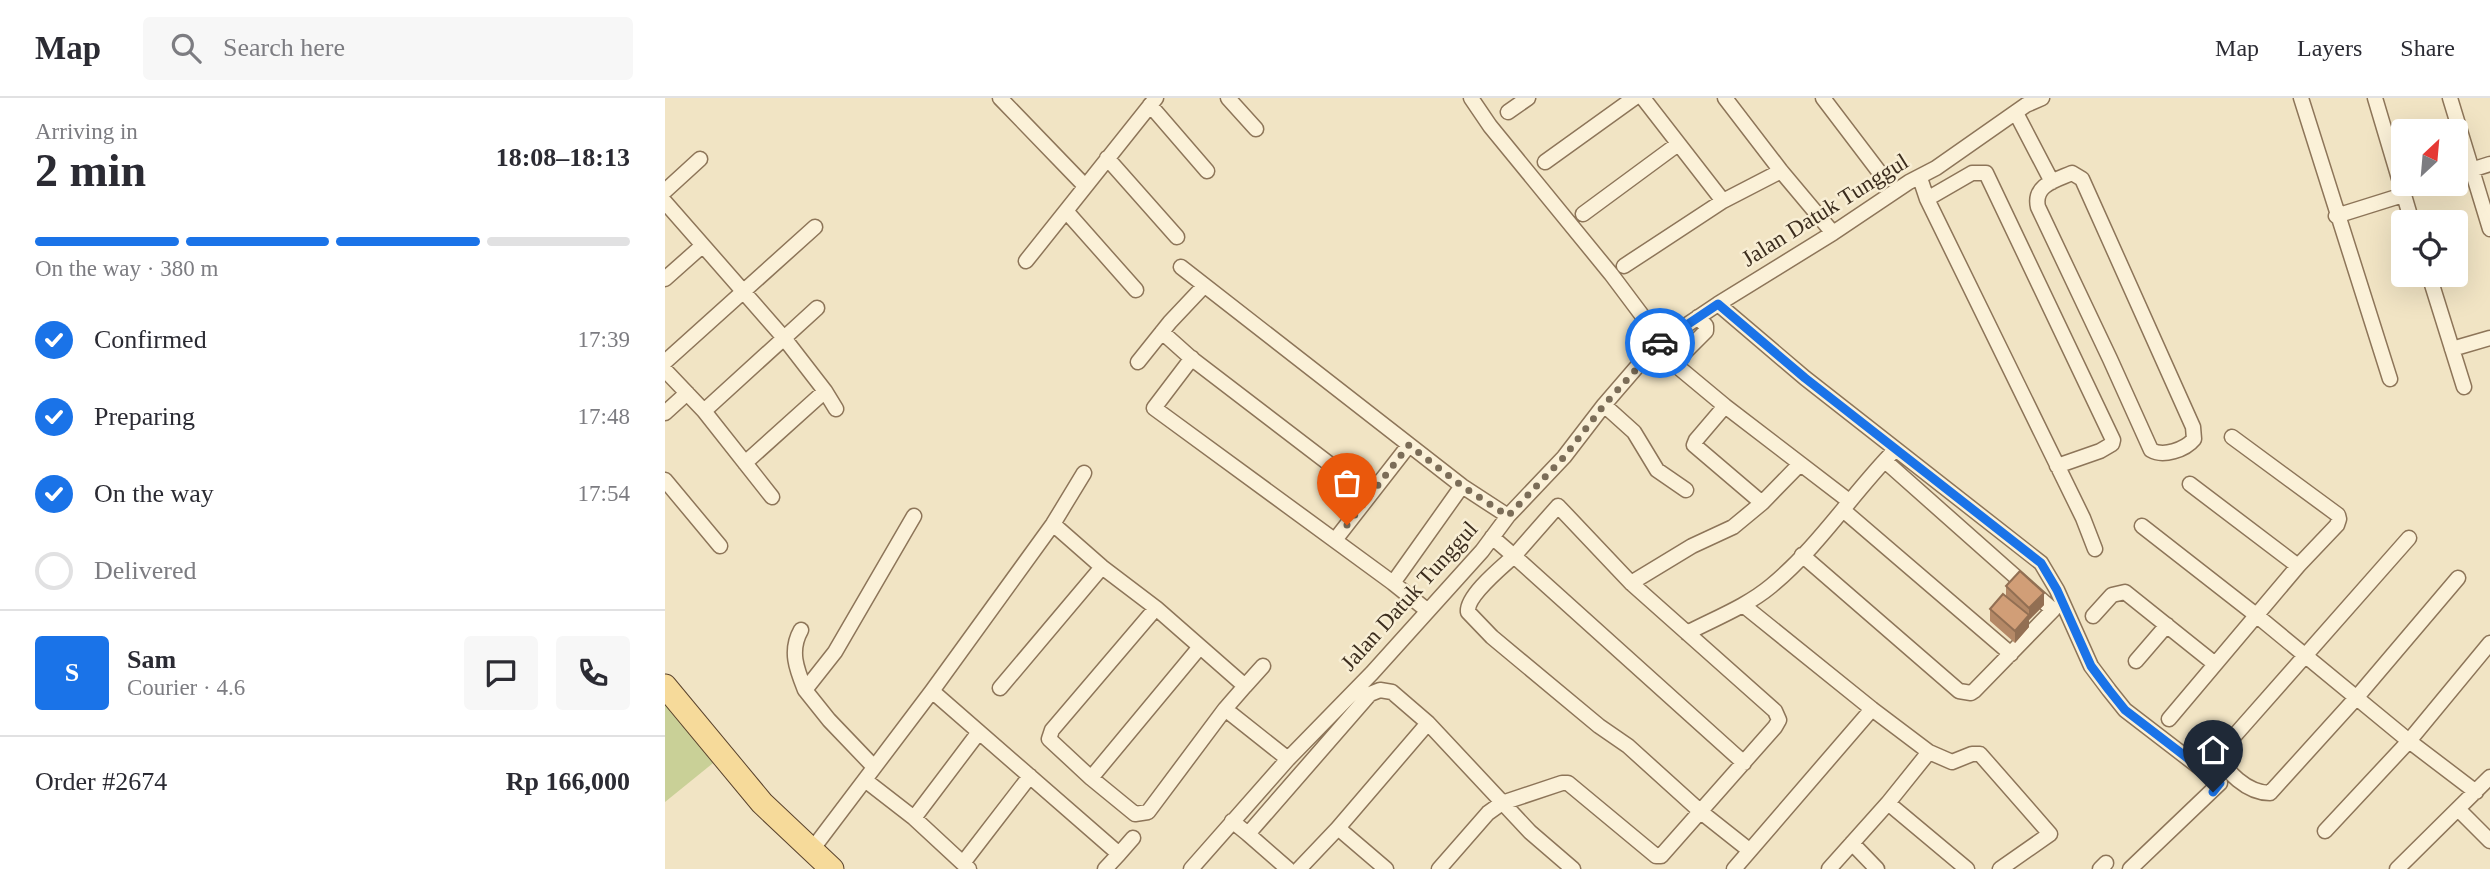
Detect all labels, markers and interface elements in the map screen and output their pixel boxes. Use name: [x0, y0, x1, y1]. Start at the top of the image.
search box: [143, 17, 633, 80]
icon: search: [167, 29, 205, 67]
text: Map: [35, 30, 101, 66]
text: Search here: [223, 33, 345, 62]
text: Map: [2215, 35, 2259, 61]
text: Layers: [2297, 35, 2362, 61]
text: Share: [2400, 35, 2455, 61]
text: Arriving in: [35, 119, 138, 144]
north arrow: [2391, 119, 2467, 196]
map controls: [2391, 119, 2468, 287]
text: 18:08–18:13: [496, 143, 630, 172]
text: 2 min: [35, 145, 146, 196]
street label: Jalan Datuk Tunggul: [1737, 149, 1913, 271]
button: locate: [2391, 210, 2468, 287]
text: On the way · 380 m: [35, 256, 218, 281]
courier: [1625, 308, 1695, 378]
icon: check: [35, 321, 73, 359]
icon: car: [1641, 324, 1679, 362]
text: Confirmed: [94, 325, 207, 354]
text: 17:39: [578, 327, 630, 352]
icon: check: [35, 398, 73, 436]
text: Preparing: [94, 402, 195, 431]
text: 17:48: [578, 404, 630, 429]
pin: [1317, 453, 1377, 525]
icon: bag: [1328, 464, 1366, 502]
icon: check: [35, 475, 73, 513]
text: On the way: [94, 479, 214, 508]
text: 17:54: [578, 481, 630, 506]
street label: Jalan Datuk Tunggul: [1336, 516, 1482, 676]
text: Delivered: [94, 556, 197, 585]
button: chat: [464, 636, 538, 710]
button: phone: [556, 636, 630, 710]
text: Sam: [127, 645, 176, 674]
text: S: [65, 658, 79, 687]
text: Courier · 4.6: [127, 675, 245, 700]
pin: [2183, 720, 2243, 792]
icon: home: [2194, 731, 2232, 769]
text: Order #2674: [35, 767, 167, 796]
text: Rp 166,000: [506, 767, 630, 796]

